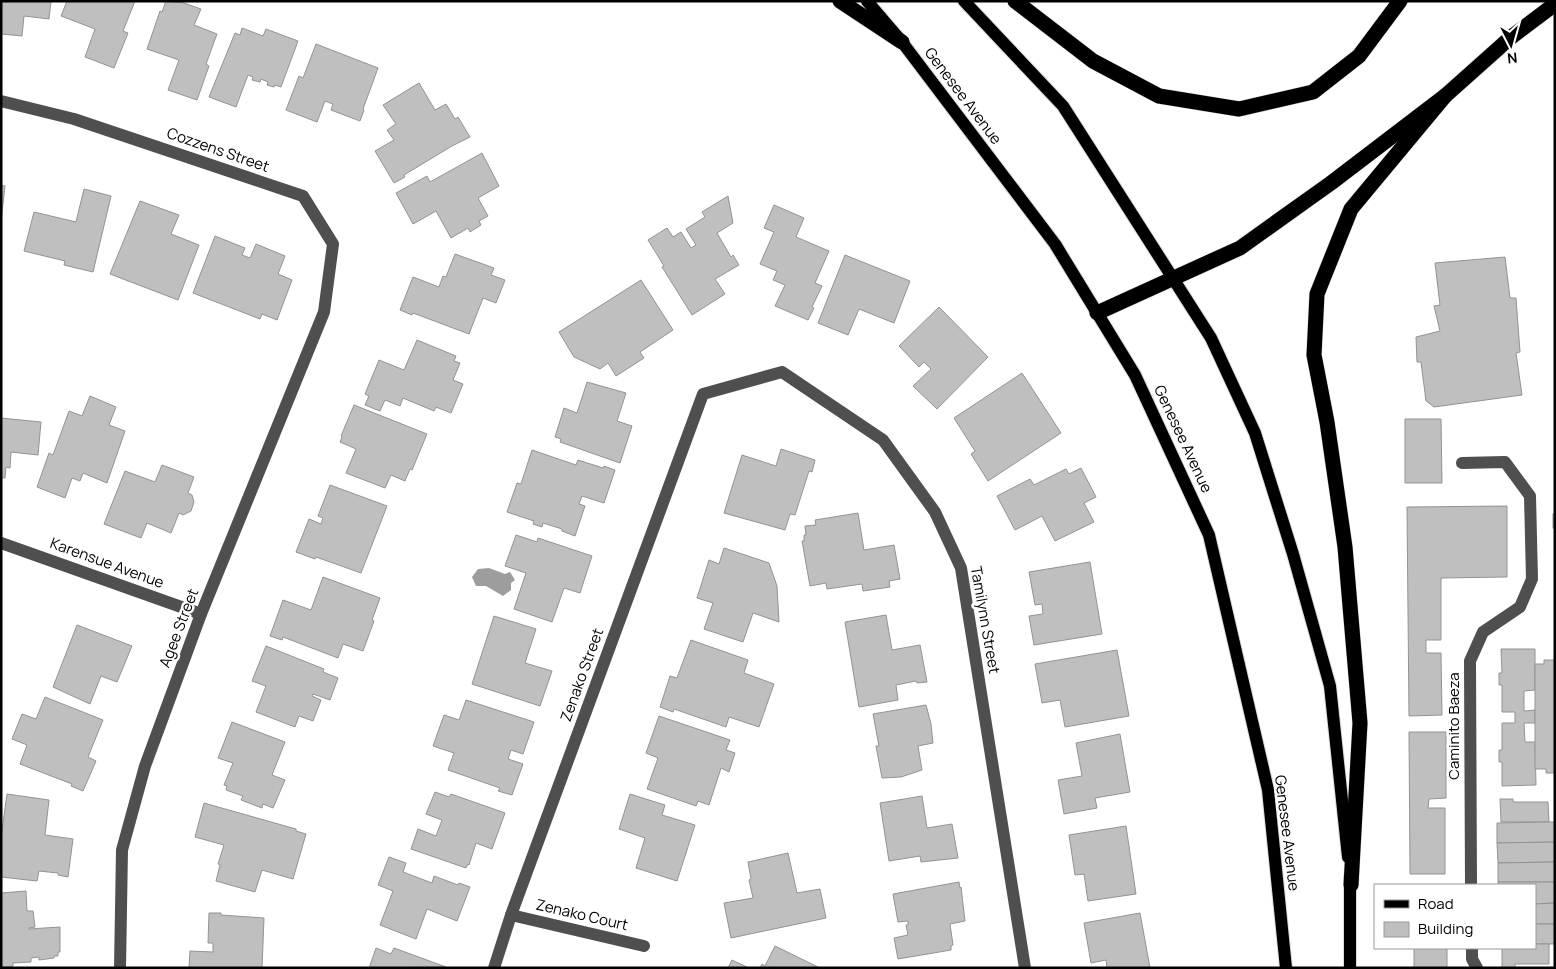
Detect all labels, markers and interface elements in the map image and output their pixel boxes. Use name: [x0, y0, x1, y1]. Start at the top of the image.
north arrow: [1486, 20, 1536, 70]
street label: Genesee Avenue: [920, 43, 1007, 149]
text: N: [1506, 48, 1518, 68]
street label: Cozzens Street: [164, 122, 272, 177]
street label: Genesee Avenue: [1149, 382, 1218, 496]
street label: Karensue Avenue: [47, 532, 167, 593]
street label: Tamilynn Street: [966, 565, 1005, 675]
street label: Agee Street: [154, 585, 203, 670]
street label: Zenako Street: [555, 625, 608, 725]
street label: Caminito Baeza: [1443, 672, 1464, 780]
street label: Genesee Avenue: [1270, 774, 1305, 892]
legend: [1374, 884, 1536, 949]
text: Road: [1418, 893, 1454, 914]
street label: Zenako Court: [534, 894, 630, 935]
text: Building: [1418, 918, 1473, 939]

